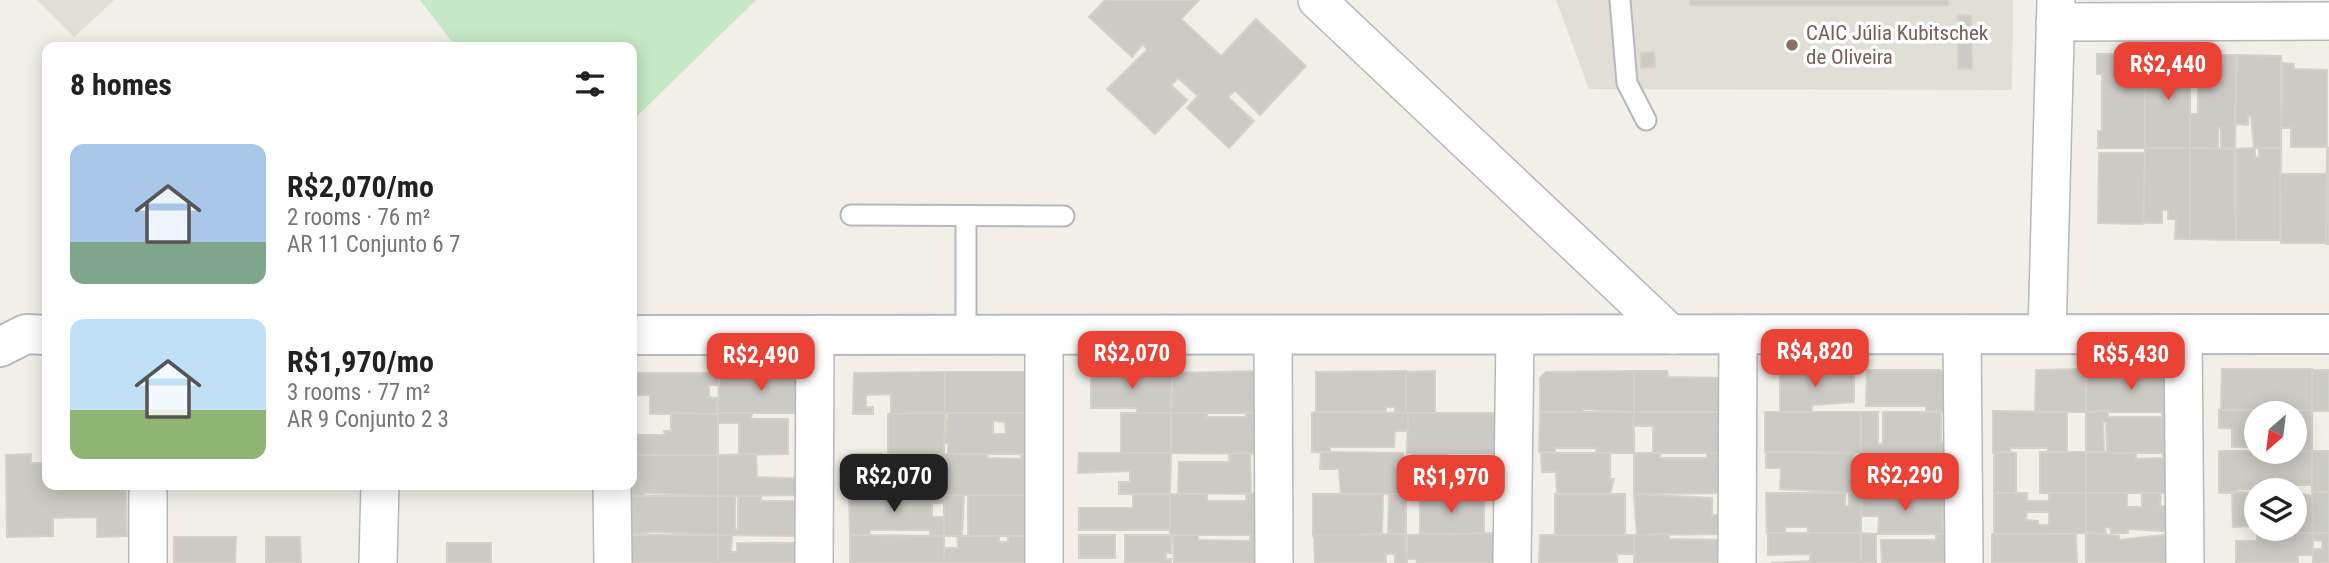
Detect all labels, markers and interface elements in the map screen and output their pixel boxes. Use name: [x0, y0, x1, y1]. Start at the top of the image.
place label: CAIC Júlia Kubitschek de Oliveira: [1806, 21, 1989, 69]
marker: CAIC Júlia Kubitschek de Oliveira: [1784, 37, 1800, 53]
pin: R$2,440: [2103, 42, 2233, 102]
text: R$2,440: [2130, 51, 2206, 78]
icon: filters: [571, 65, 609, 103]
text: 8 homes: [70, 67, 172, 102]
text: R$2,070/mo: [287, 169, 434, 204]
icon: home: [126, 172, 210, 256]
text: 2 rooms · 76 m²: [287, 204, 430, 231]
text: AR 11 Conjunto 6 7: [287, 231, 460, 258]
pin: R$4,820: [1750, 330, 1880, 389]
pin: R$2,070: [1067, 332, 1197, 391]
pin: R$5,430: [2066, 332, 2196, 392]
pin: R$2,490: [696, 334, 826, 393]
text: R$4,820: [1777, 338, 1853, 365]
text: R$2,070: [1094, 340, 1170, 367]
text: R$5,430: [2093, 341, 2169, 368]
text: R$2,490: [723, 342, 799, 369]
text: R$1,970/mo: [287, 344, 434, 379]
icon: home: [126, 347, 210, 431]
text: 3 rooms · 77 m²: [287, 379, 430, 406]
north arrow: [2244, 401, 2306, 464]
map controls: [2244, 401, 2307, 541]
text: AR 9 Conjunto 2 3: [287, 406, 449, 433]
pin: R$2,070: [829, 454, 959, 514]
pin: R$2,290: [1840, 454, 1970, 513]
pin: R$1,970: [1386, 456, 1516, 515]
text: R$2,290: [1867, 462, 1943, 489]
text: R$2,070: [856, 463, 932, 490]
text: R$1,970: [1413, 464, 1489, 491]
button: layers: [2244, 478, 2307, 541]

